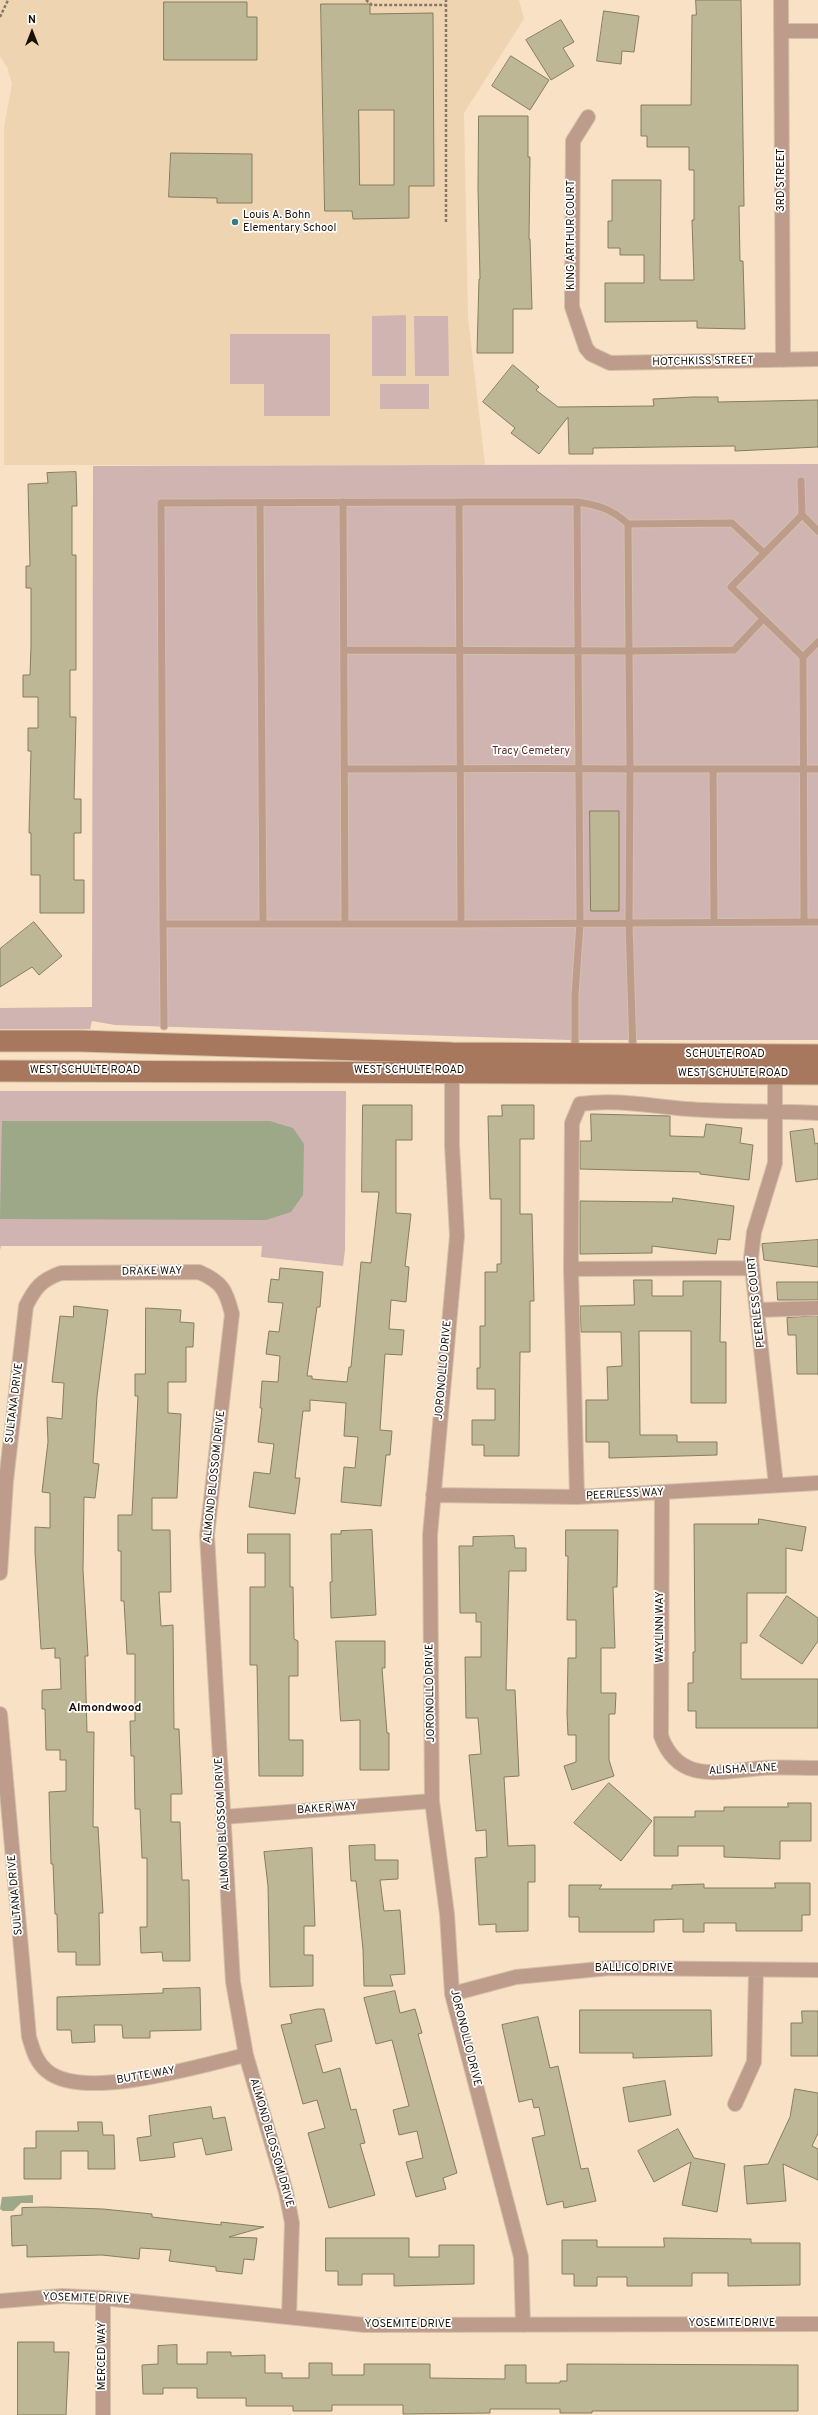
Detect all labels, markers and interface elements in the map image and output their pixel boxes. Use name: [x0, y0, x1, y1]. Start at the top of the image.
north arrow: [12, 12, 52, 52]
text: N: [28, 13, 36, 27]
street label: 3RD STREET: [775, 148, 789, 212]
street label: KING ARTHUR COURT: [565, 180, 579, 290]
place label: Louis A. Bohn Elementary School: [243, 209, 336, 235]
marker: Louis A. Bohn Elementary School: [230, 217, 240, 227]
street label: HOTCHKISS STREET: [652, 355, 754, 369]
park label: Tracy Cemetery: [492, 745, 570, 759]
street label: SCHULTE ROAD: [685, 1048, 765, 1062]
street label: WEST SCHULTE ROAD: [30, 1064, 140, 1078]
street label: WEST SCHULTE ROAD: [354, 1064, 464, 1078]
street label: WEST SCHULTE ROAD: [678, 1067, 788, 1081]
street label: PEERLESS COURT: [746, 1256, 768, 1348]
street label: DRAKE WAY: [122, 1265, 182, 1279]
street label: JORONOLLO DRIVE: [433, 1320, 455, 1420]
street label: SULTANA DRIVE: [4, 1362, 26, 1444]
street label: ALMOND BLOSSOM DRIVE: [201, 1410, 229, 1544]
street label: PEERLESS WAY: [586, 1486, 664, 1504]
street label: WAYLINN WAY: [654, 1591, 668, 1663]
street label: JORONOLLO DRIVE: [424, 1643, 438, 1743]
district label: Almondwood: [68, 1702, 142, 1716]
street label: ALMOND BLOSSOM DRIVE: [213, 1757, 233, 1891]
street label: ALISHA LANE: [708, 1762, 778, 1778]
street label: BAKER WAY: [297, 1800, 357, 1818]
street label: SULTANA DRIVE: [6, 1854, 26, 1936]
street label: BALLICO DRIVE: [595, 1962, 673, 1976]
street label: JORONOLLO DRIVE: [447, 1988, 483, 2088]
street label: BUTTE WAY: [116, 2064, 176, 2088]
street label: ALMOND BLOSSOM DRIVE: [246, 2077, 296, 2209]
street label: YOSEMITE DRIVE: [42, 2291, 130, 2307]
street label: YOSEMITE DRIVE: [689, 2317, 775, 2331]
street label: YOSEMITE DRIVE: [365, 2318, 451, 2332]
street label: MERCED WAY: [96, 2322, 110, 2390]

